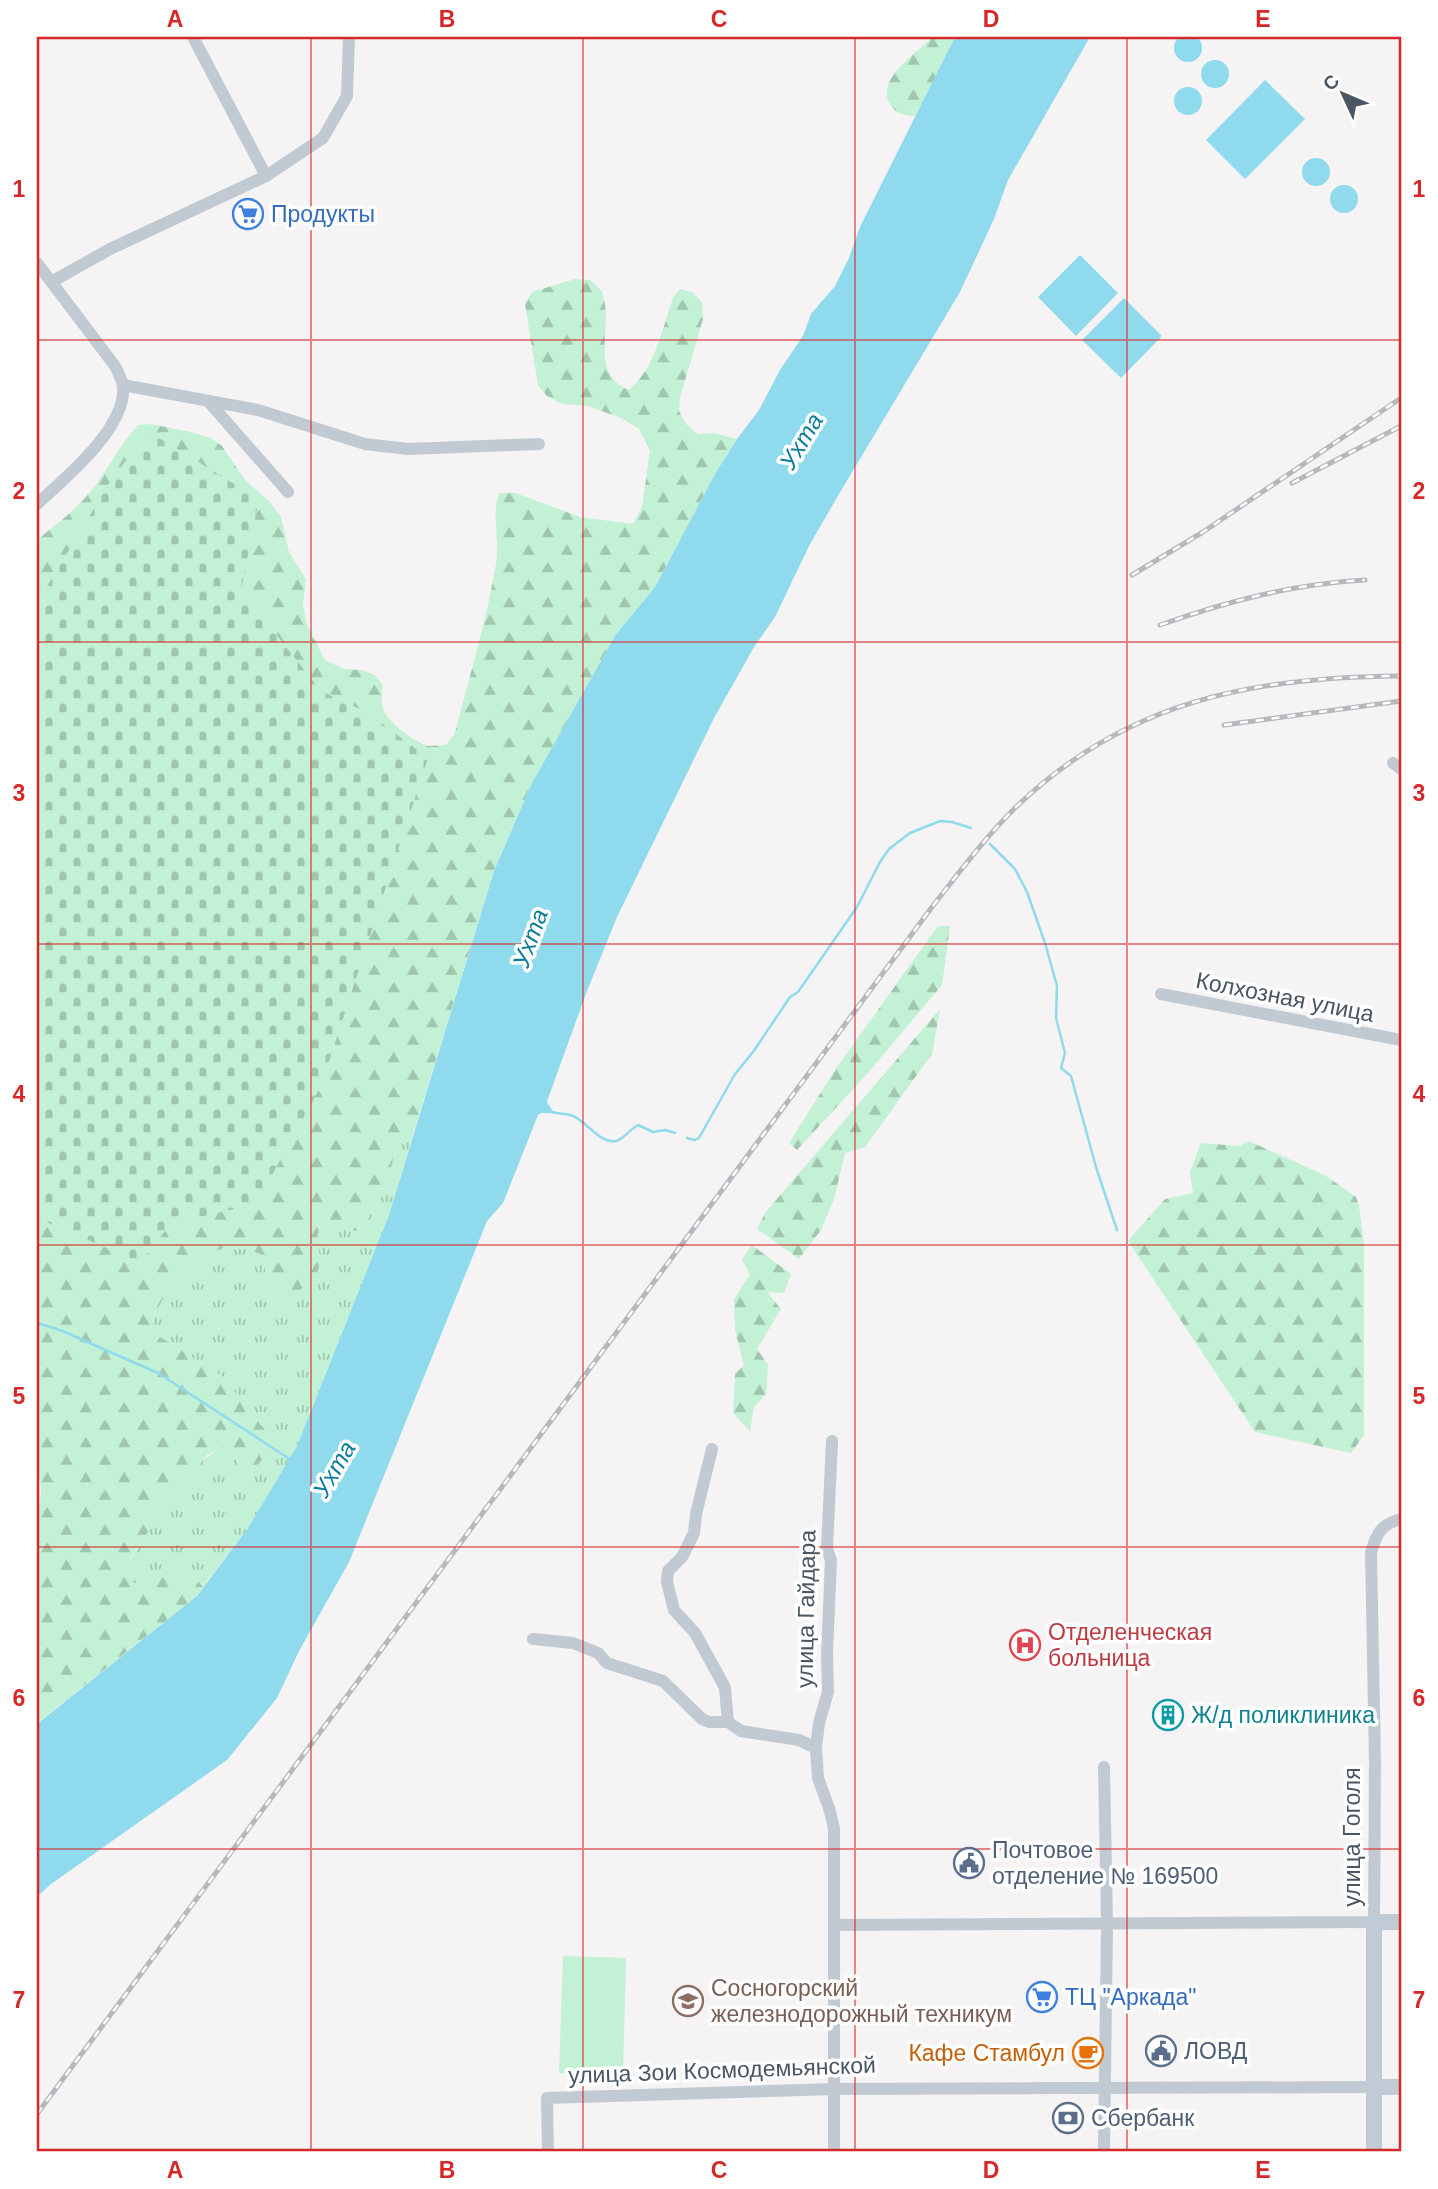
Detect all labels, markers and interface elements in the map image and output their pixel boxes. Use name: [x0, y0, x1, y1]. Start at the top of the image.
text: A: [167, 6, 183, 32]
text: B: [439, 6, 455, 32]
text: C: [711, 6, 727, 32]
text: D: [983, 6, 999, 32]
text: E: [1255, 6, 1271, 32]
north arrow: [1308, 60, 1378, 130]
text: С: [1319, 70, 1344, 95]
text: 1: [13, 176, 26, 202]
text: 1: [1413, 176, 1426, 202]
supermarket icon: Продукты: [231, 197, 265, 231]
place label: Продукты: [271, 201, 375, 227]
water label: Ухта: [773, 408, 828, 475]
text: 2: [13, 478, 25, 504]
text: 2: [1413, 478, 1425, 504]
text: 3: [13, 780, 25, 806]
text: 3: [1413, 780, 1425, 806]
water label: Ухта: [507, 905, 553, 972]
street label: Колхозная улица: [1194, 967, 1377, 1027]
text: 4: [13, 1081, 26, 1107]
text: 4: [1413, 1081, 1426, 1107]
text: 5: [13, 1383, 26, 1409]
text: 5: [1413, 1383, 1426, 1409]
water label: Ухта: [307, 1436, 361, 1503]
street label: улица Гайдара: [792, 1529, 820, 1688]
place label: Отделенческая больница: [1048, 1619, 1212, 1671]
hospital icon: Отделенческая больница: [1008, 1628, 1042, 1662]
text: 6: [13, 1685, 25, 1711]
text: 6: [1413, 1685, 1425, 1711]
building icon: Ж/д поликлиника: [1151, 1698, 1185, 1732]
place label: Ж/д поликлиника: [1191, 1702, 1375, 1728]
street label: улица Гоголя: [1339, 1767, 1365, 1907]
place label: Почтовое отделение № 169500: [992, 1837, 1218, 1889]
public building icon: Почтовое отделение № 169500: [952, 1846, 986, 1880]
place label: Сосногорский железнодорожный техникум: [711, 1975, 1012, 2027]
supermarket icon: ТЦ "Аркада": [1025, 1980, 1059, 2014]
school or university icon: Сосногорский железнодорожный техникум: [671, 1984, 705, 2018]
place label: ТЦ "Аркада": [1065, 1984, 1197, 2010]
text: 7: [13, 1987, 25, 2013]
text: 7: [1413, 1987, 1425, 2013]
public building icon: ЛОВД: [1144, 2034, 1178, 2068]
cafe icon: Кафе Стамбул: [1071, 2036, 1105, 2070]
place label: ЛОВД: [1184, 2038, 1248, 2064]
place label: Кафе Стамбул: [908, 2040, 1065, 2066]
street label: улица Зои Космодемьянской: [568, 2052, 876, 2088]
bank icon: Сбербанк: [1051, 2101, 1085, 2135]
place label: Сбербанк: [1091, 2105, 1195, 2131]
text: A: [167, 2157, 183, 2183]
text: B: [439, 2157, 455, 2183]
text: C: [711, 2157, 727, 2183]
text: D: [983, 2157, 999, 2183]
text: E: [1255, 2157, 1271, 2183]

